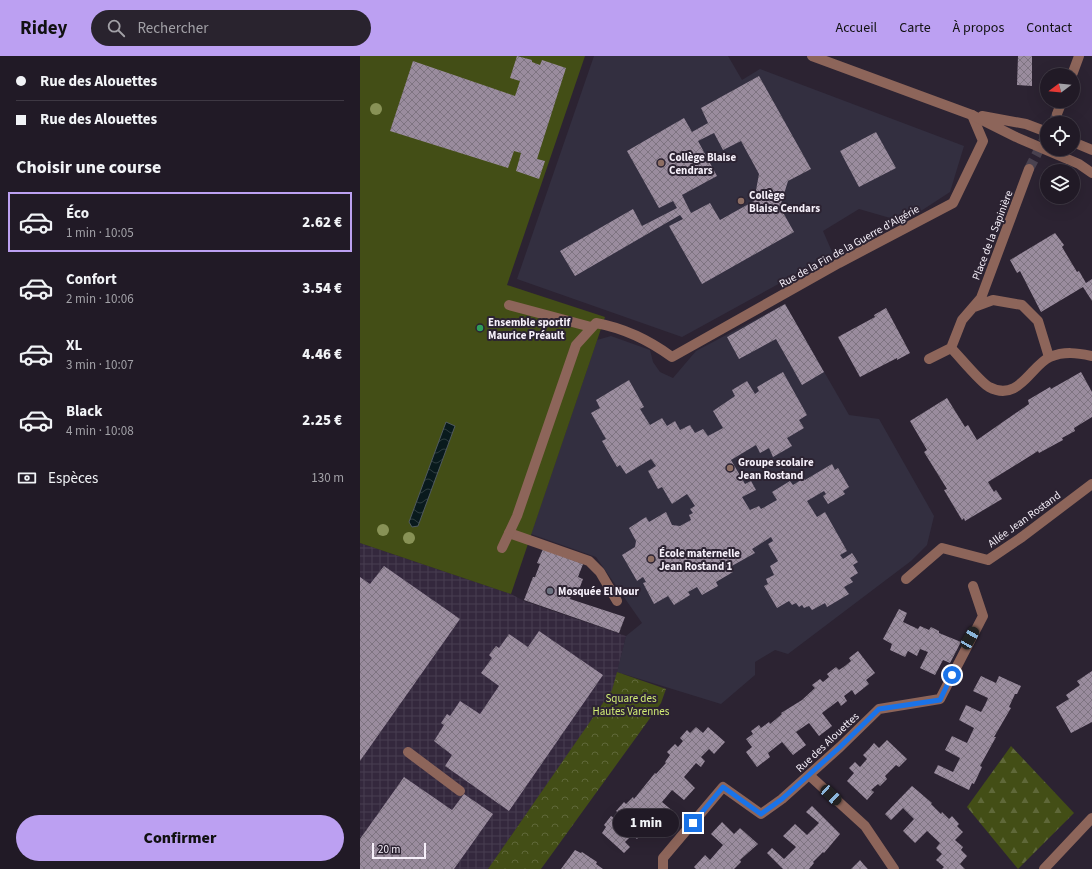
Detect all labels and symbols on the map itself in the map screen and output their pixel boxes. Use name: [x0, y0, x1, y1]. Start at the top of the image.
north arrow: [1040, 68, 1080, 108]
place label: Collège Blaise Cendrars: [669, 150, 736, 178]
marker: Collège Blaise Cendrars: [656, 158, 666, 168]
place label: Collège Blaise Cendars: [749, 188, 820, 216]
street label: Place de la Sapinière: [968, 188, 1017, 282]
marker: Collège Blaise Cendars: [736, 196, 746, 206]
street label: Rue de la Fin de la Guerre d'Algérie: [776, 201, 923, 291]
place label: Ensemble sportif Maurice Préault: [488, 315, 572, 343]
marker: Ensemble sportif Maurice Préault: [475, 323, 485, 333]
place label: Groupe scolaire Jean Rostand: [738, 455, 814, 483]
marker: Groupe scolaire Jean Rostand: [725, 463, 735, 473]
street label: Allée Jean Rostand: [985, 488, 1064, 551]
place label: École maternelle Jean Rostand 1: [659, 546, 740, 574]
marker: École maternelle Jean Rostand 1: [646, 554, 656, 564]
place label: Mosquée El Nour: [558, 584, 639, 599]
marker: Mosquée El Nour: [545, 586, 555, 596]
car: [959, 625, 981, 651]
route start: [943, 666, 961, 684]
park label: Square des Hautes Varennes: [593, 691, 670, 719]
street label: Rue des Alouettes: [792, 709, 863, 776]
car: [818, 782, 844, 808]
callout: 1 min: [613, 809, 679, 837]
route end: [684, 814, 702, 832]
scale bar: [372, 841, 426, 860]

